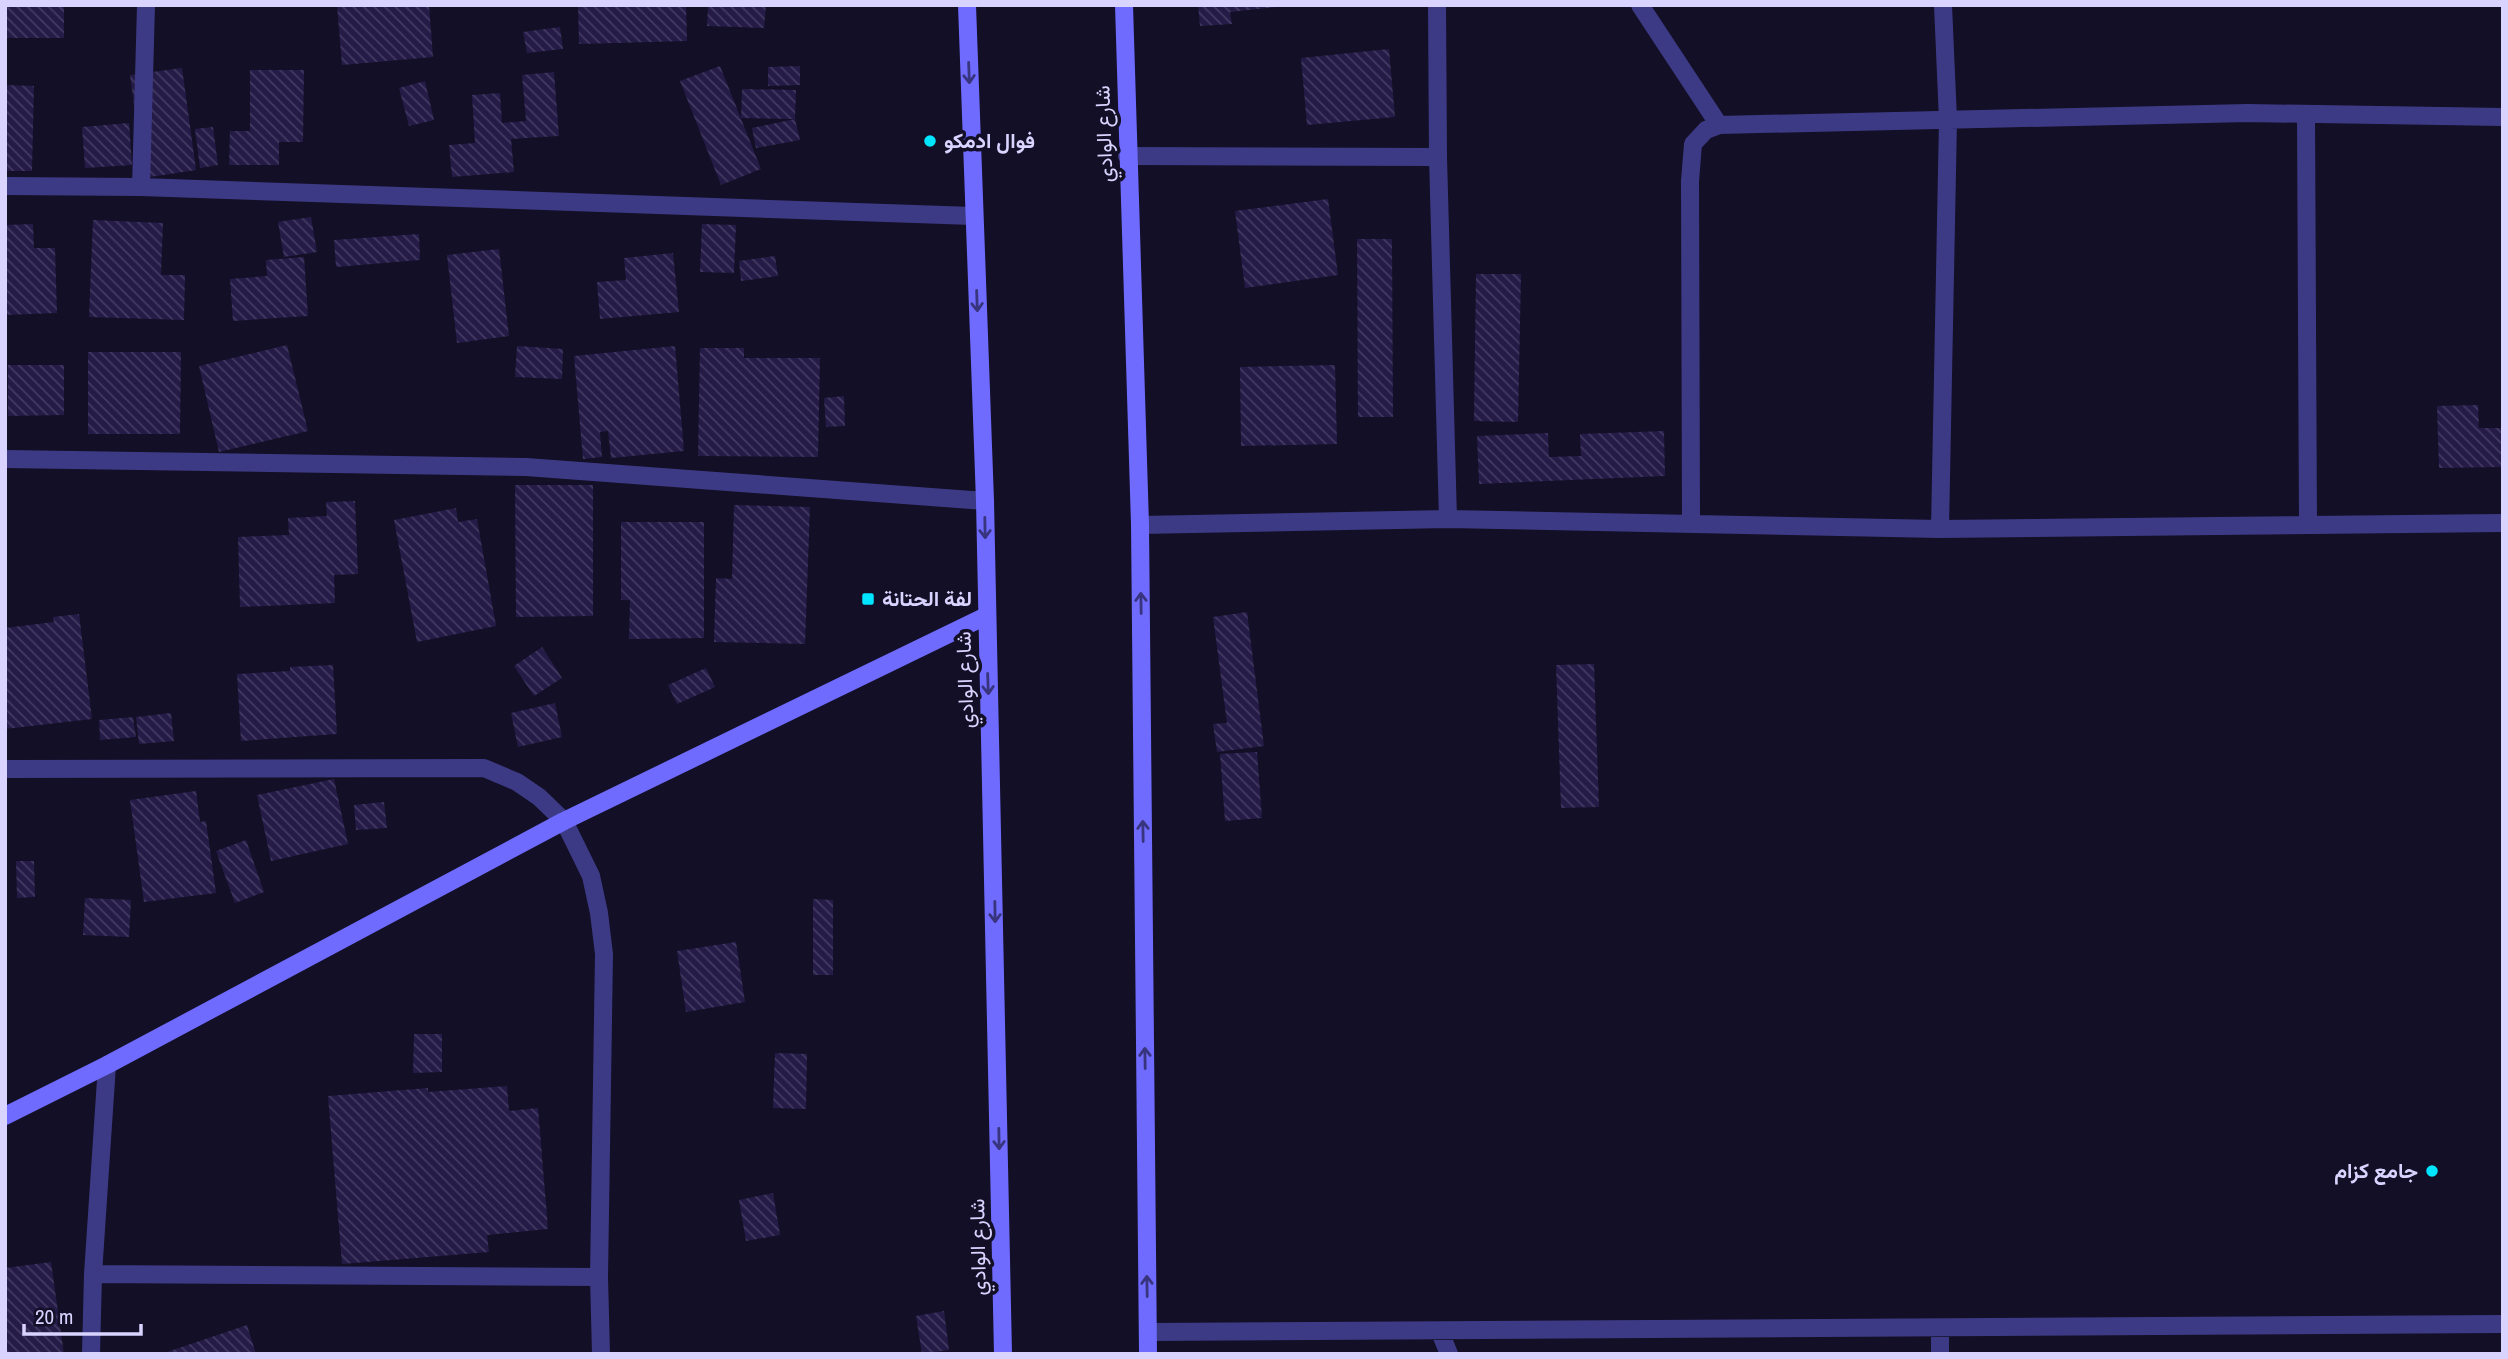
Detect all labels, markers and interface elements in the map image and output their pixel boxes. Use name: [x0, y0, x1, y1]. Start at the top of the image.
one-way arrow: [963, 62, 976, 85]
street label: شارع الوادي: [1087, 85, 1123, 183]
place label: فوال ادمكو: [944, 126, 1035, 155]
marker: فوال ادمكو: [922, 133, 938, 149]
one-way arrow: [970, 289, 983, 312]
one-way arrow: [978, 516, 992, 539]
place label: لفة الحتانة: [882, 584, 972, 613]
marker: لفة الحتانة: [860, 591, 876, 607]
one-way arrow: [1134, 592, 1148, 615]
street label: شارع الوادي: [948, 631, 984, 729]
one-way arrow: [982, 672, 995, 695]
one-way arrow: [1136, 819, 1150, 842]
one-way arrow: [988, 900, 1001, 923]
one-way arrow: [1138, 1047, 1152, 1070]
one-way arrow: [992, 1127, 1006, 1150]
place label: جامع كزام: [2334, 1156, 2418, 1185]
marker: جامع كزام: [2424, 1163, 2440, 1179]
street label: شارع الوادي: [962, 1198, 996, 1296]
one-way arrow: [1140, 1274, 1154, 1297]
scale bar: [24, 1292, 142, 1336]
text: 20 m: [35, 1302, 73, 1331]

